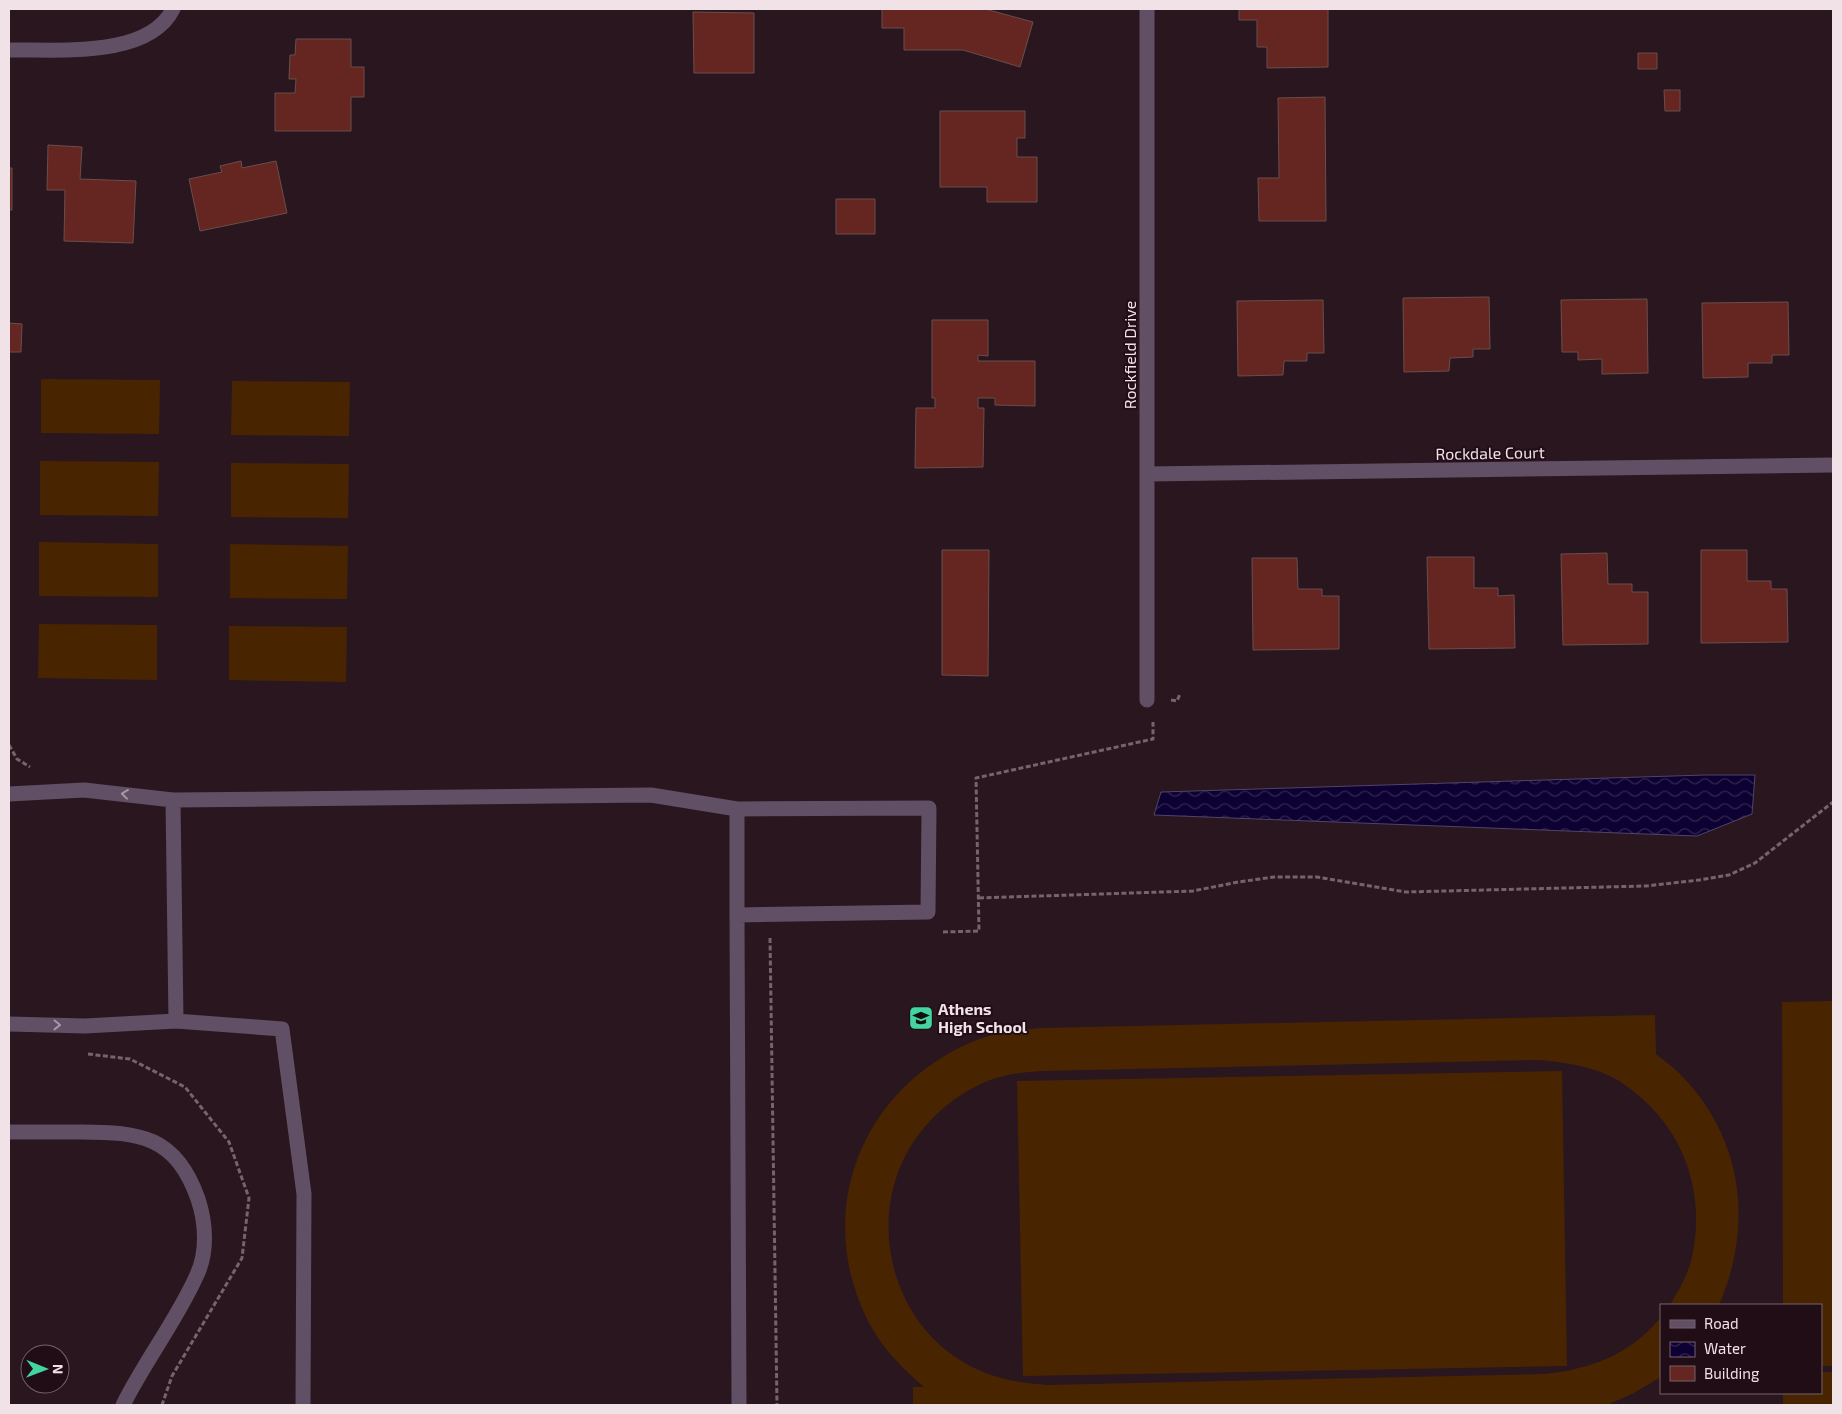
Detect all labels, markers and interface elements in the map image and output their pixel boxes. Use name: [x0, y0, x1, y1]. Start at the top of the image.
street label: Rockfield Drive: [1120, 301, 1139, 409]
street label: Rockdale Court: [1435, 442, 1545, 463]
one-way arrow: [120, 789, 128, 800]
place label: Athens High School: [938, 999, 1028, 1036]
school or university icon: Athens High School: [908, 1005, 934, 1031]
one-way arrow: [54, 1020, 62, 1030]
legend: [1660, 1304, 1822, 1394]
text: Road: [1704, 1314, 1739, 1332]
text: Water: [1704, 1339, 1746, 1357]
north arrow: [20, 1344, 70, 1394]
text: N: [50, 1364, 67, 1374]
text: Building: [1704, 1364, 1760, 1382]

